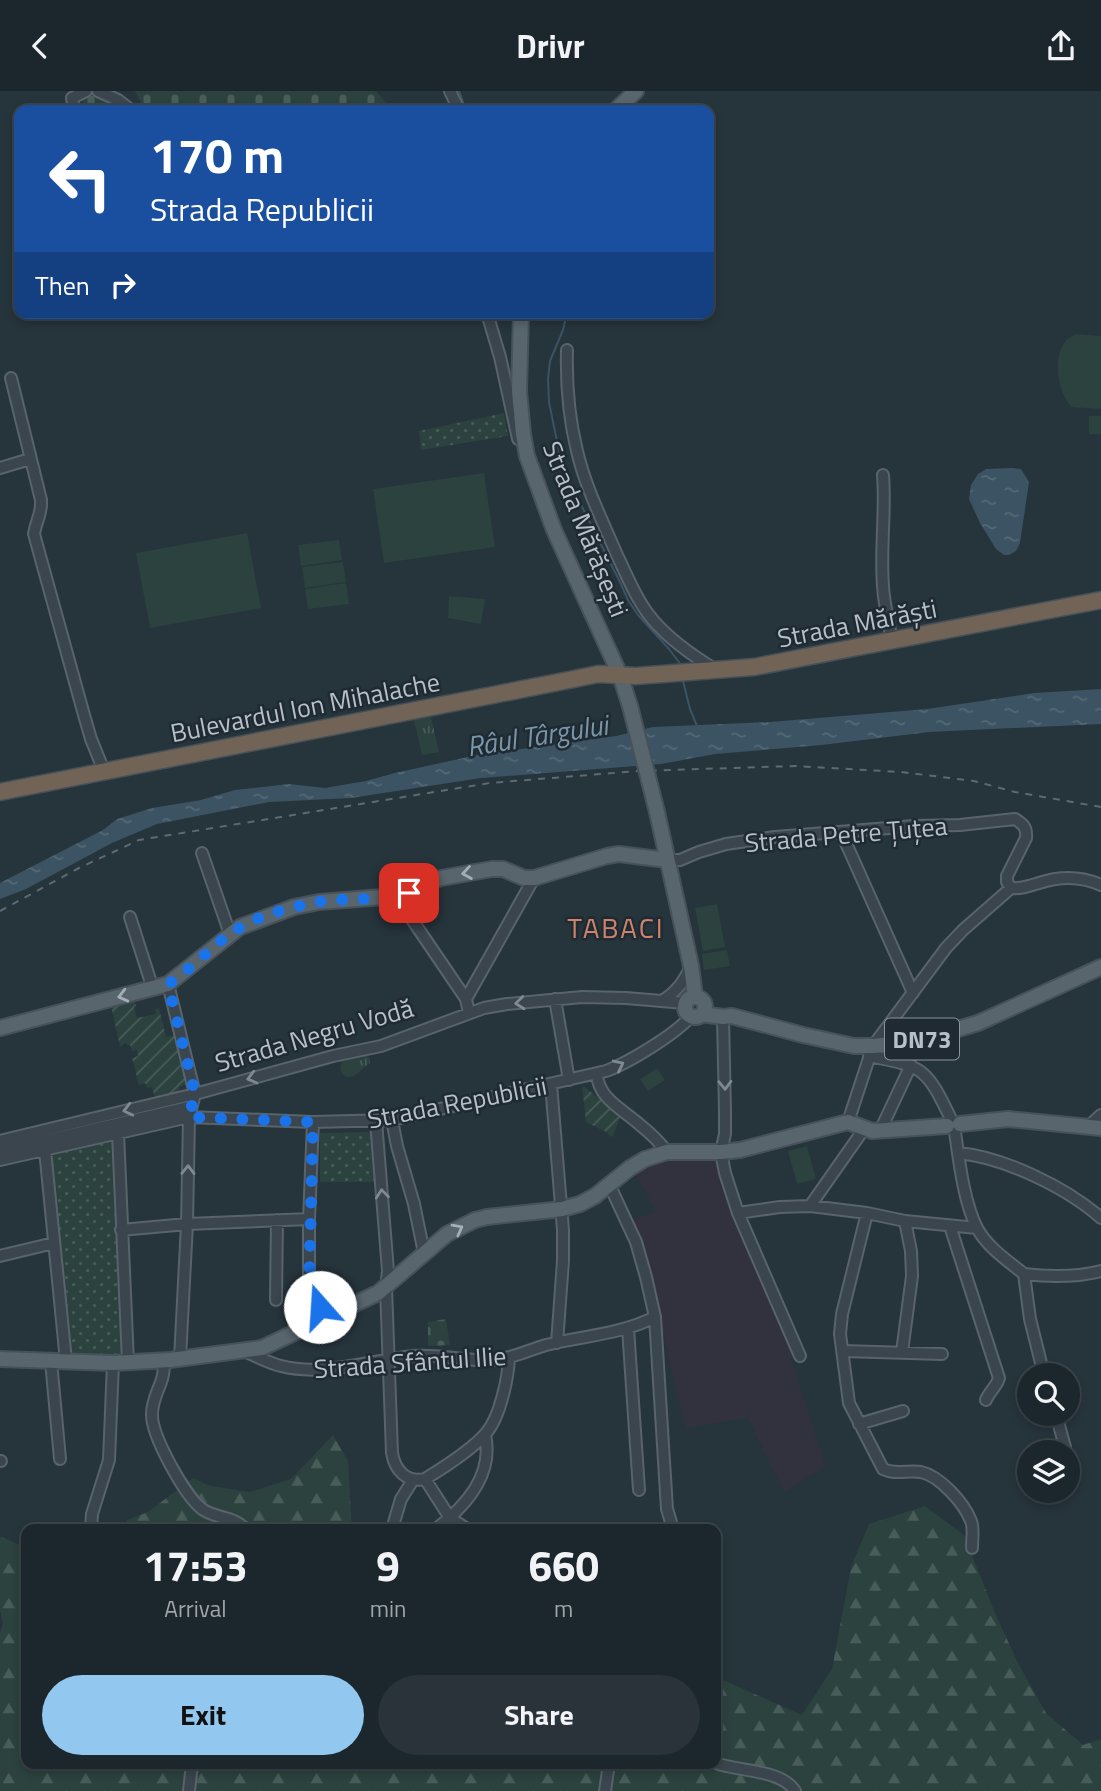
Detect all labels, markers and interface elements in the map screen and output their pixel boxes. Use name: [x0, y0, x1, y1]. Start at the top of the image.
text: Drivr: [516, 22, 585, 70]
icon: back: [21, 27, 59, 65]
icon: share: [1042, 27, 1080, 65]
text: 170 m: [150, 117, 284, 192]
icon: left: [35, 133, 126, 224]
text: Strada Republicii: [150, 185, 374, 233]
text: Then: [35, 266, 90, 305]
icon: right: [104, 266, 142, 304]
street label: Strada Mărășești: [533, 435, 639, 623]
street label: Strada Mărăști: [774, 588, 940, 658]
street label: Bulevardul Ion Mihalache: [167, 662, 443, 752]
water label: Râul Târgului: [463, 702, 614, 767]
street label: Strada Petre Țuțea: [743, 806, 949, 862]
pin: [379, 863, 439, 923]
one-way arrow: [461, 865, 473, 880]
icon: arrive: [390, 874, 428, 912]
district label: TABACI: [567, 906, 665, 949]
one-way arrow: [117, 988, 129, 1002]
street label: Strada Negru Vodă: [210, 988, 418, 1082]
one-way arrow: [514, 995, 525, 1010]
road number: DN73: [885, 1019, 959, 1059]
one-way arrow: [612, 1059, 624, 1073]
street label: Strada Republicii: [364, 1065, 550, 1139]
one-way arrow: [246, 1069, 258, 1084]
one-way arrow: [717, 1080, 732, 1091]
one-way arrow: [122, 1102, 134, 1116]
one-way arrow: [180, 1165, 196, 1175]
one-way arrow: [375, 1188, 390, 1199]
one-way arrow: [451, 1223, 463, 1237]
position arrow: [283, 1270, 357, 1344]
street label: Strada Sfântul Ilie: [312, 1336, 508, 1388]
map controls: [1017, 1363, 1080, 1503]
button: search: [1017, 1363, 1080, 1426]
button: layers: [1017, 1440, 1080, 1503]
text: 17:53: [143, 1533, 248, 1597]
text: 9: [376, 1533, 400, 1597]
text: 660: [528, 1533, 599, 1597]
text: Arrival: [164, 1591, 227, 1626]
text: min: [370, 1591, 406, 1626]
text: m: [554, 1591, 573, 1626]
button: Exit: [42, 1675, 364, 1755]
button: Share: [378, 1675, 700, 1755]

